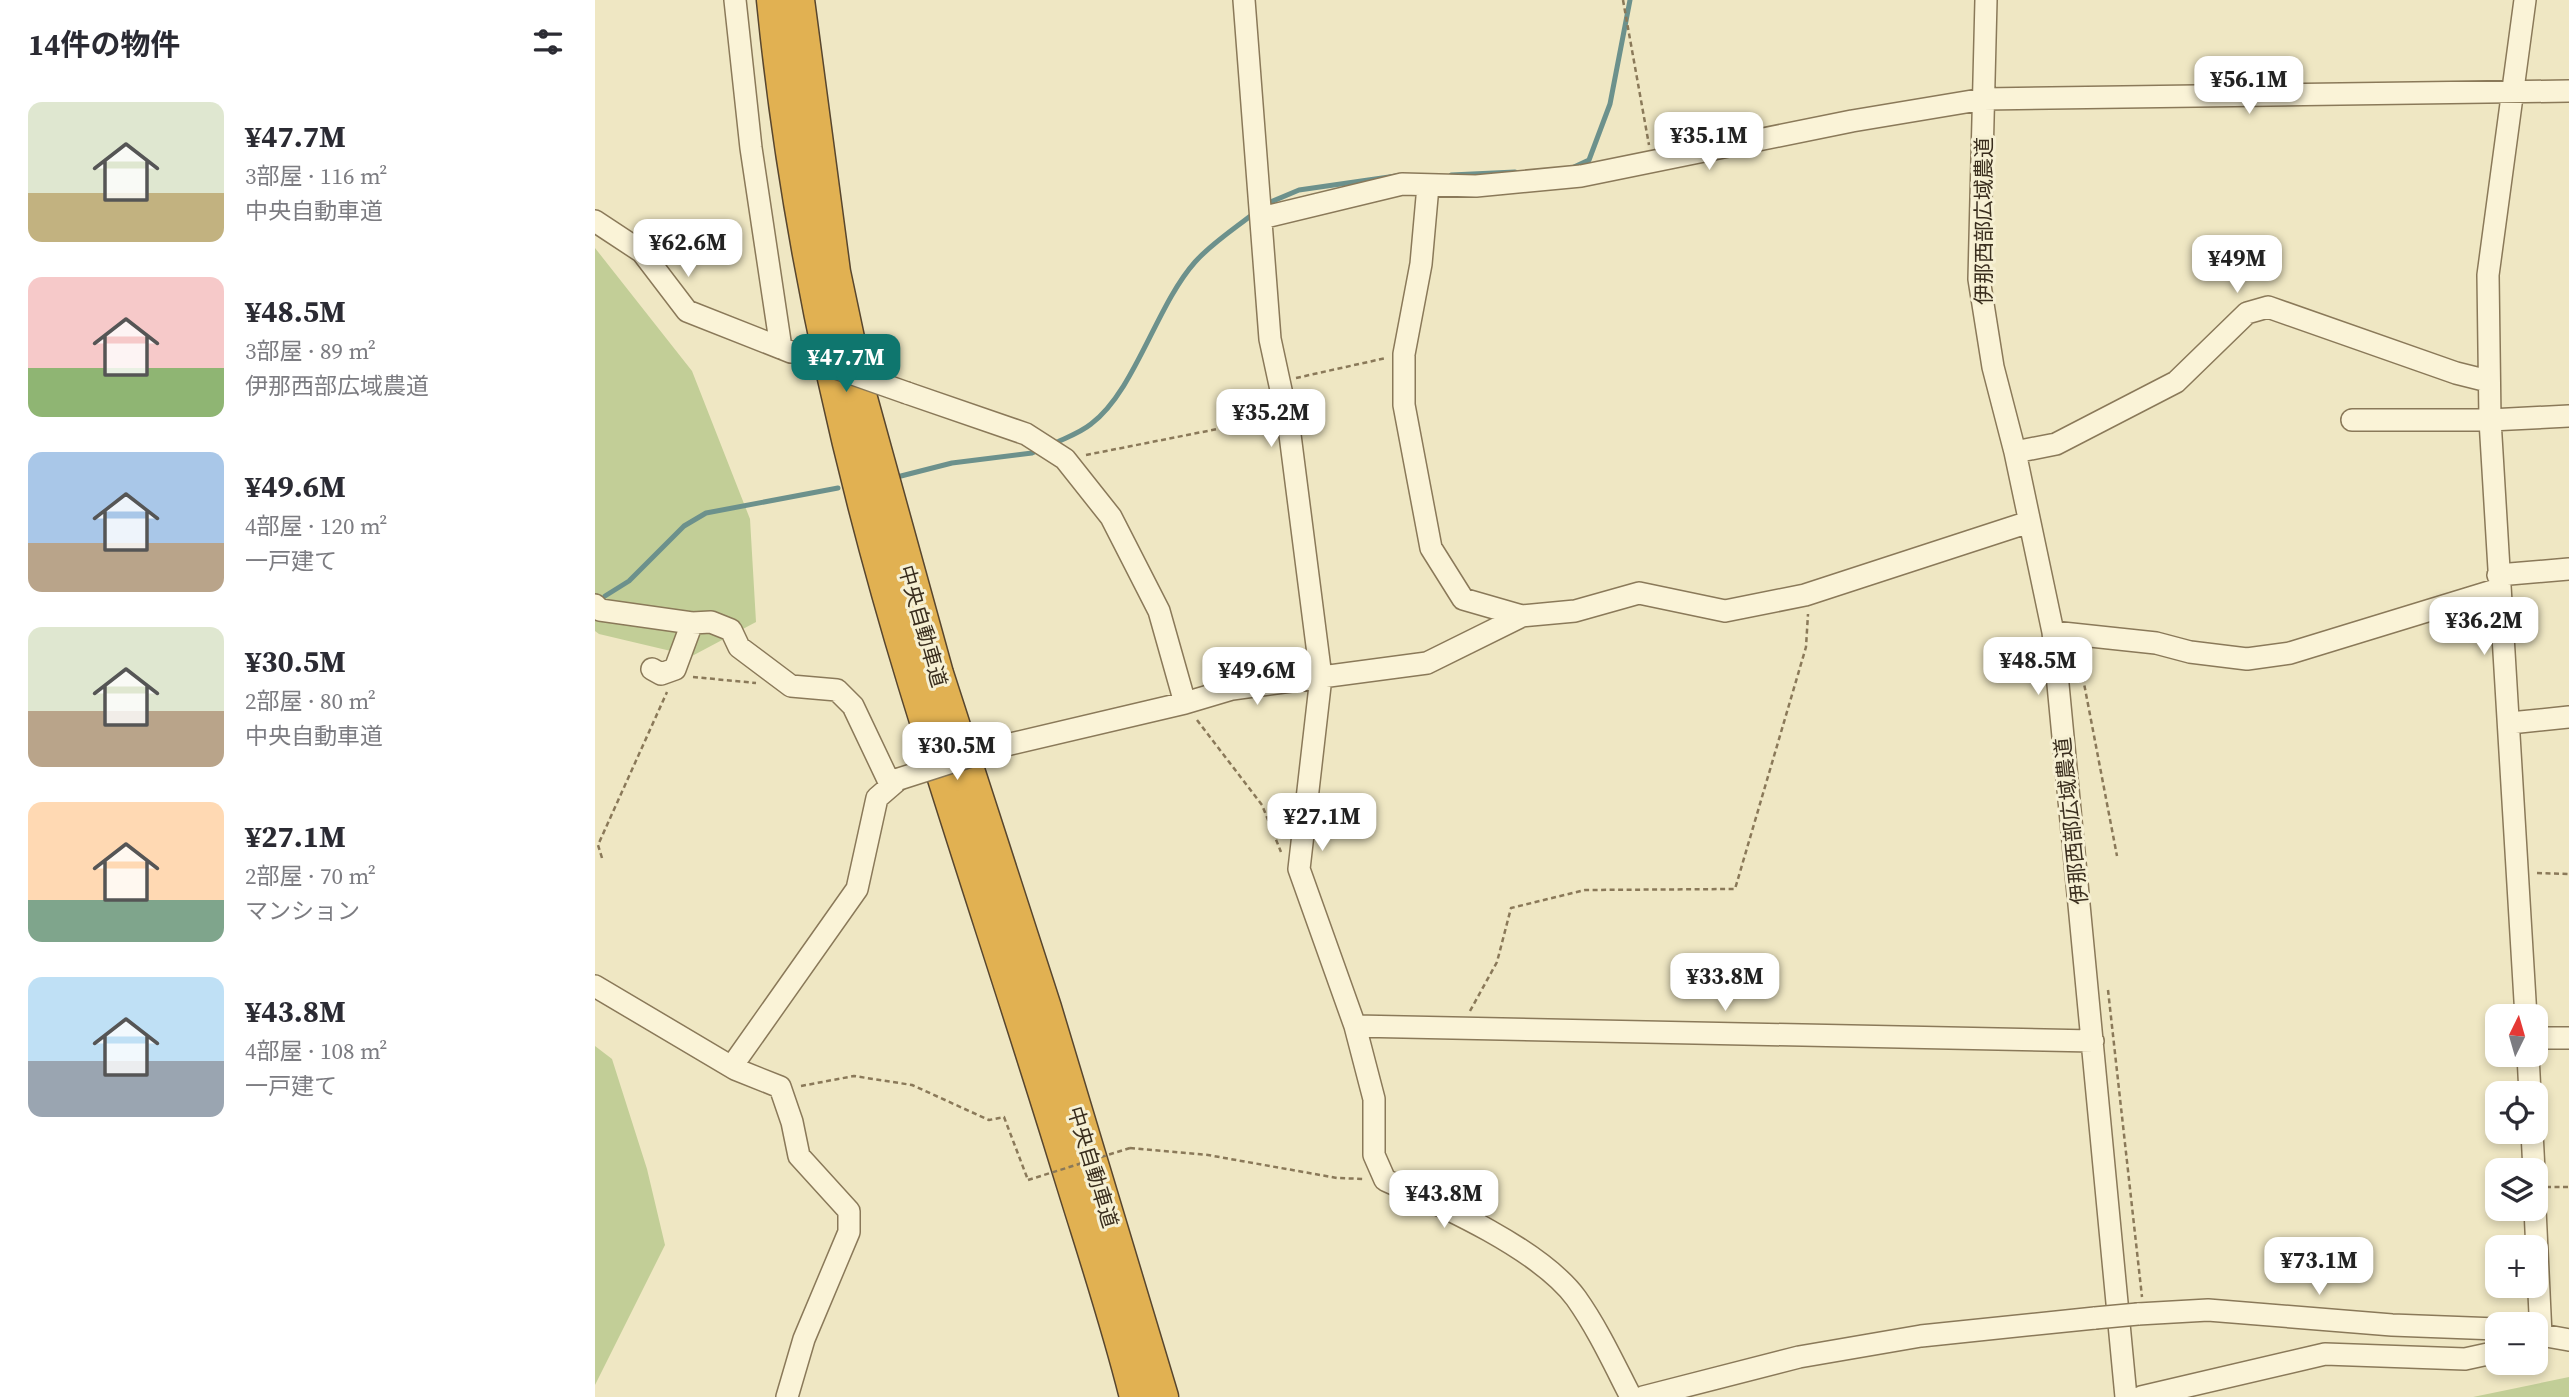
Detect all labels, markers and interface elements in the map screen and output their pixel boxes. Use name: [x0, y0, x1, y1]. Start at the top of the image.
icon: filters: [529, 23, 567, 61]
text: 14件の物件: [28, 24, 181, 65]
pin: ¥56.1M: [2192, 57, 2306, 116]
text: ¥56.1M: [2210, 63, 2288, 95]
pin: ¥35.1M: [1652, 113, 1766, 172]
text: ¥47.7M: [245, 116, 346, 157]
text: ¥35.1M: [1670, 119, 1748, 151]
icon: home: [84, 130, 168, 214]
street label: 伊那西部広域農道: [1969, 137, 1998, 305]
text: 3部屋 · 116 m²: [245, 160, 388, 192]
text: 中央自動車道: [245, 195, 383, 227]
pin: ¥62.6M: [631, 219, 745, 279]
text: ¥62.6M: [649, 226, 727, 258]
pin: ¥49M: [2196, 236, 2278, 295]
text: ¥49M: [2208, 242, 2266, 274]
text: ¥48.5M: [245, 291, 346, 332]
icon: home: [84, 305, 168, 389]
pin: ¥47.7M: [789, 334, 903, 394]
text: 3部屋 · 89 m²: [245, 335, 376, 367]
text: ¥47.7M: [807, 341, 885, 373]
text: 伊那西部広域農道: [245, 370, 429, 402]
pin: ¥35.2M: [1214, 390, 1328, 449]
text: ¥35.2M: [1232, 396, 1310, 428]
text: ¥49.6M: [245, 466, 346, 507]
icon: home: [84, 480, 168, 564]
text: 4部屋 · 120 m²: [245, 510, 388, 542]
text: 一戸建て: [245, 545, 337, 577]
street label: 中央自動車道: [892, 561, 954, 691]
pin: ¥36.2M: [2427, 598, 2541, 657]
text: ¥36.2M: [2445, 604, 2523, 636]
pin: ¥48.5M: [1981, 638, 2095, 697]
text: ¥30.5M: [245, 641, 346, 682]
text: ¥48.5M: [1999, 644, 2077, 676]
pin: ¥49.6M: [1200, 648, 1314, 707]
text: ¥49.6M: [1218, 654, 1296, 686]
icon: home: [84, 655, 168, 739]
text: 2部屋 · 80 m²: [245, 685, 376, 717]
text: 中央自動車道: [245, 720, 383, 752]
pin: ¥30.5M: [900, 722, 1014, 782]
text: ¥30.5M: [918, 729, 996, 761]
street label: 伊那西部広域農道: [2048, 736, 2094, 906]
pin: ¥27.1M: [1265, 794, 1379, 853]
text: ¥27.1M: [1283, 800, 1361, 832]
text: ¥27.1M: [245, 816, 346, 857]
icon: home: [84, 830, 168, 914]
text: 2部屋 · 70 m²: [245, 860, 376, 892]
text: マンション: [245, 895, 360, 927]
pin: ¥33.8M: [1668, 954, 1782, 1013]
text: ¥33.8M: [1686, 960, 1764, 992]
text: ¥43.8M: [245, 991, 346, 1032]
north arrow: [2485, 1004, 2548, 1068]
map controls: [2485, 1004, 2548, 1375]
icon: home: [84, 1005, 168, 1089]
text: 4部屋 · 108 m²: [245, 1035, 388, 1067]
text: 一戸建て: [245, 1070, 337, 1102]
button: locate: [2485, 1081, 2548, 1144]
street label: 中央自動車道: [1061, 1103, 1125, 1231]
button: layers: [2485, 1158, 2548, 1221]
pin: ¥43.8M: [1387, 1170, 1501, 1230]
text: ¥43.8M: [1405, 1177, 1483, 1209]
button: +: [2485, 1235, 2548, 1298]
pin: ¥73.1M: [2262, 1238, 2376, 1297]
text: ¥73.1M: [2280, 1244, 2358, 1276]
button: −: [2485, 1312, 2548, 1375]

